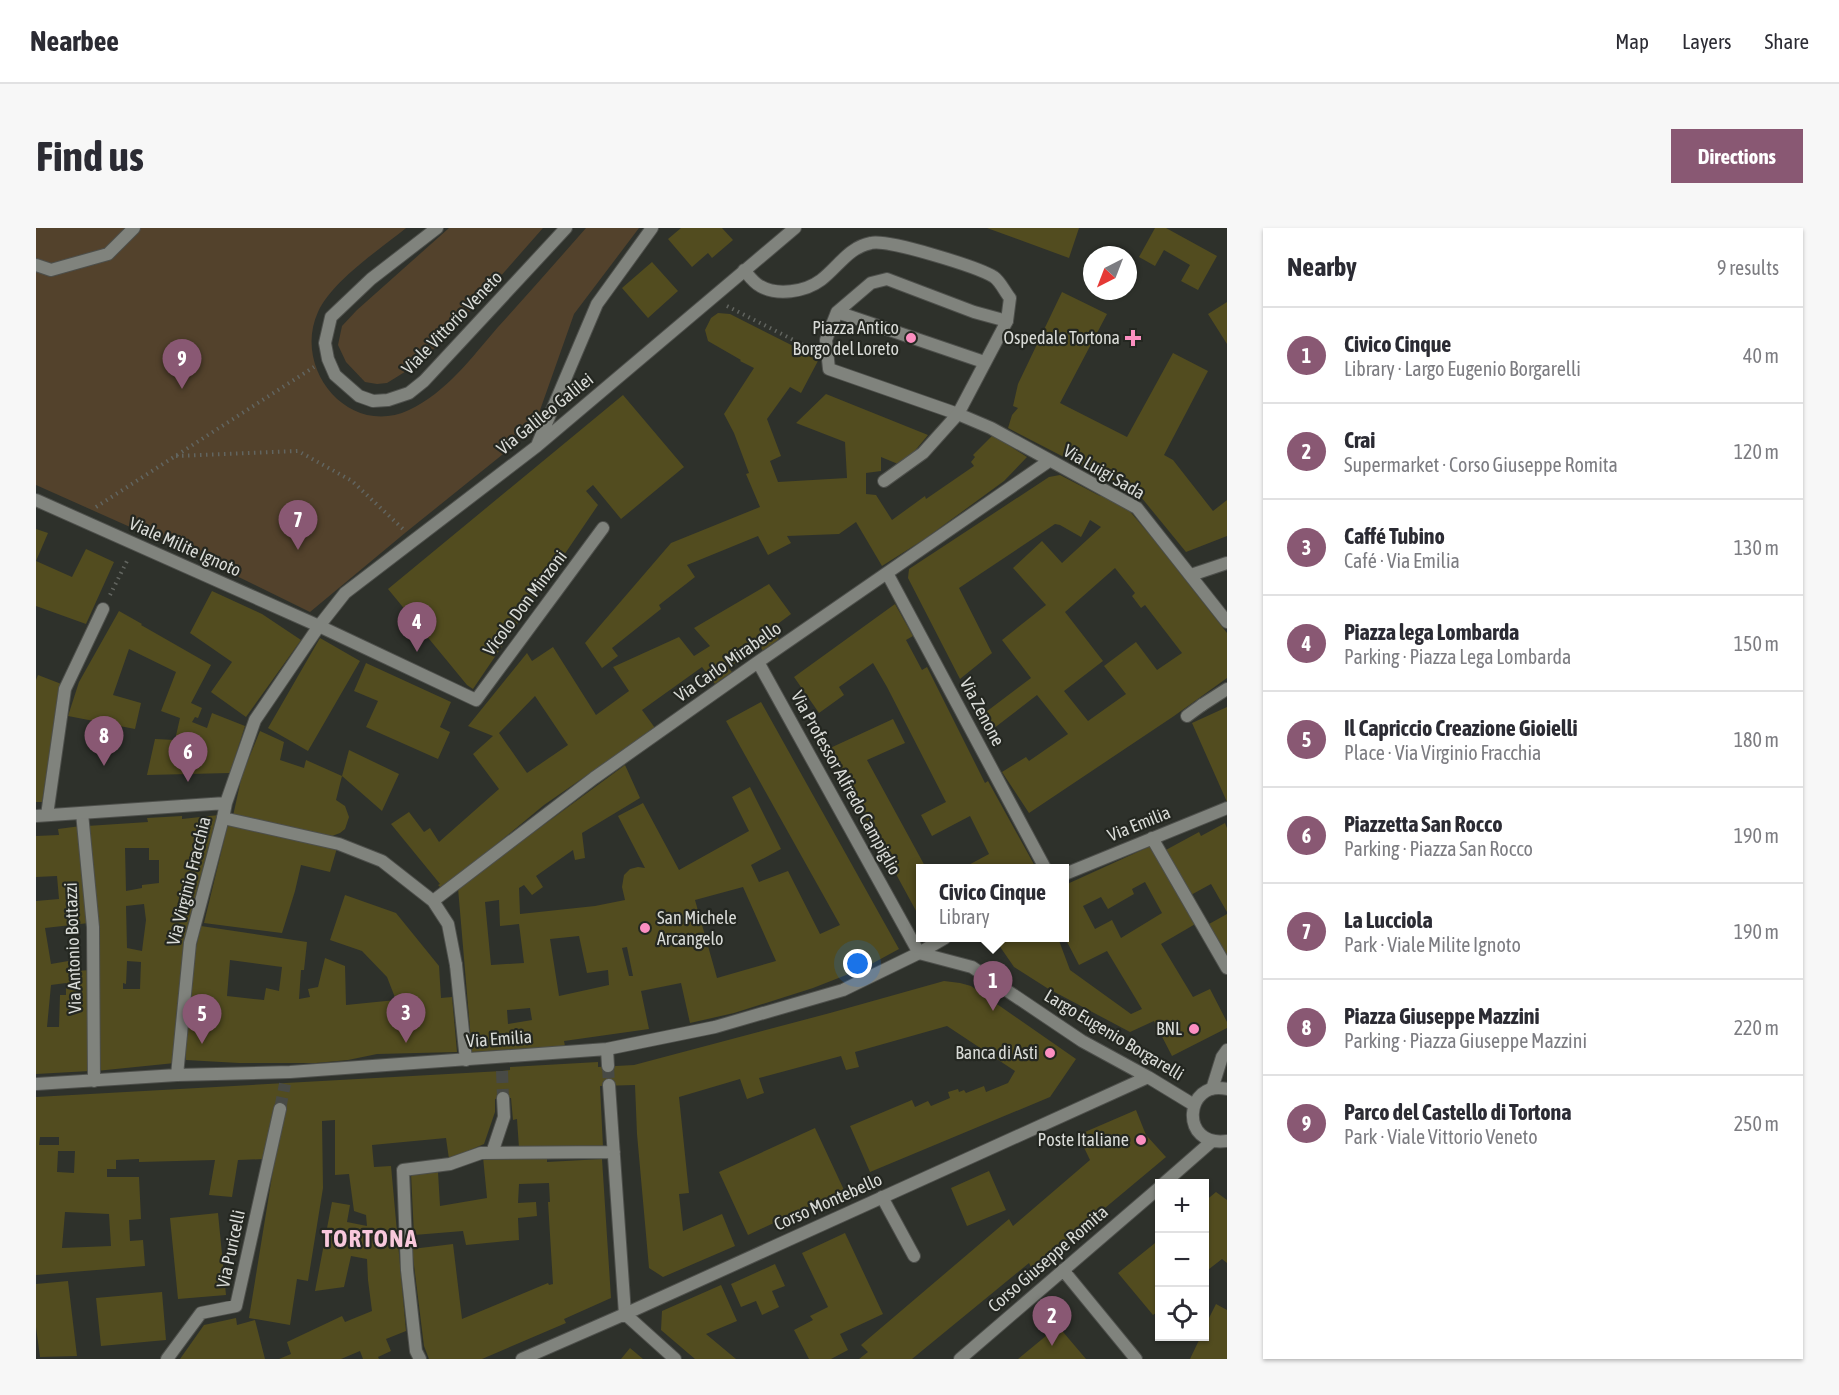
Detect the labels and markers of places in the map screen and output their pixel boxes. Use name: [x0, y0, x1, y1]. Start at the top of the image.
place label: Piazza Antico Borgo del Loreto: [793, 317, 899, 359]
place label: Ospedale Tortona: [1003, 327, 1120, 348]
marker: Ospedale Tortona: [1124, 329, 1142, 347]
marker: Piazza Antico Borgo del Loreto: [904, 331, 918, 345]
pin: 9: [162, 340, 202, 389]
pin: 7: [278, 500, 318, 550]
pin: 4: [398, 602, 436, 652]
pin: 8: [84, 716, 124, 766]
pin: 6: [168, 732, 208, 782]
place label: San Michele Arcangelo: [657, 907, 737, 949]
marker: San Michele Arcangelo: [638, 921, 652, 935]
pin: 1: [974, 962, 1012, 1011]
pin: 5: [182, 994, 222, 1044]
pin: 3: [386, 994, 425, 1043]
place label: BNL: [1156, 1018, 1182, 1039]
marker: BNL: [1187, 1022, 1201, 1036]
place label: Banca di Asti: [955, 1042, 1038, 1063]
marker: Banca di Asti: [1043, 1046, 1057, 1060]
place label: Poste Italiane: [1038, 1129, 1129, 1150]
marker: Poste Italiane: [1134, 1133, 1148, 1147]
pin: 2: [1032, 1296, 1072, 1346]

